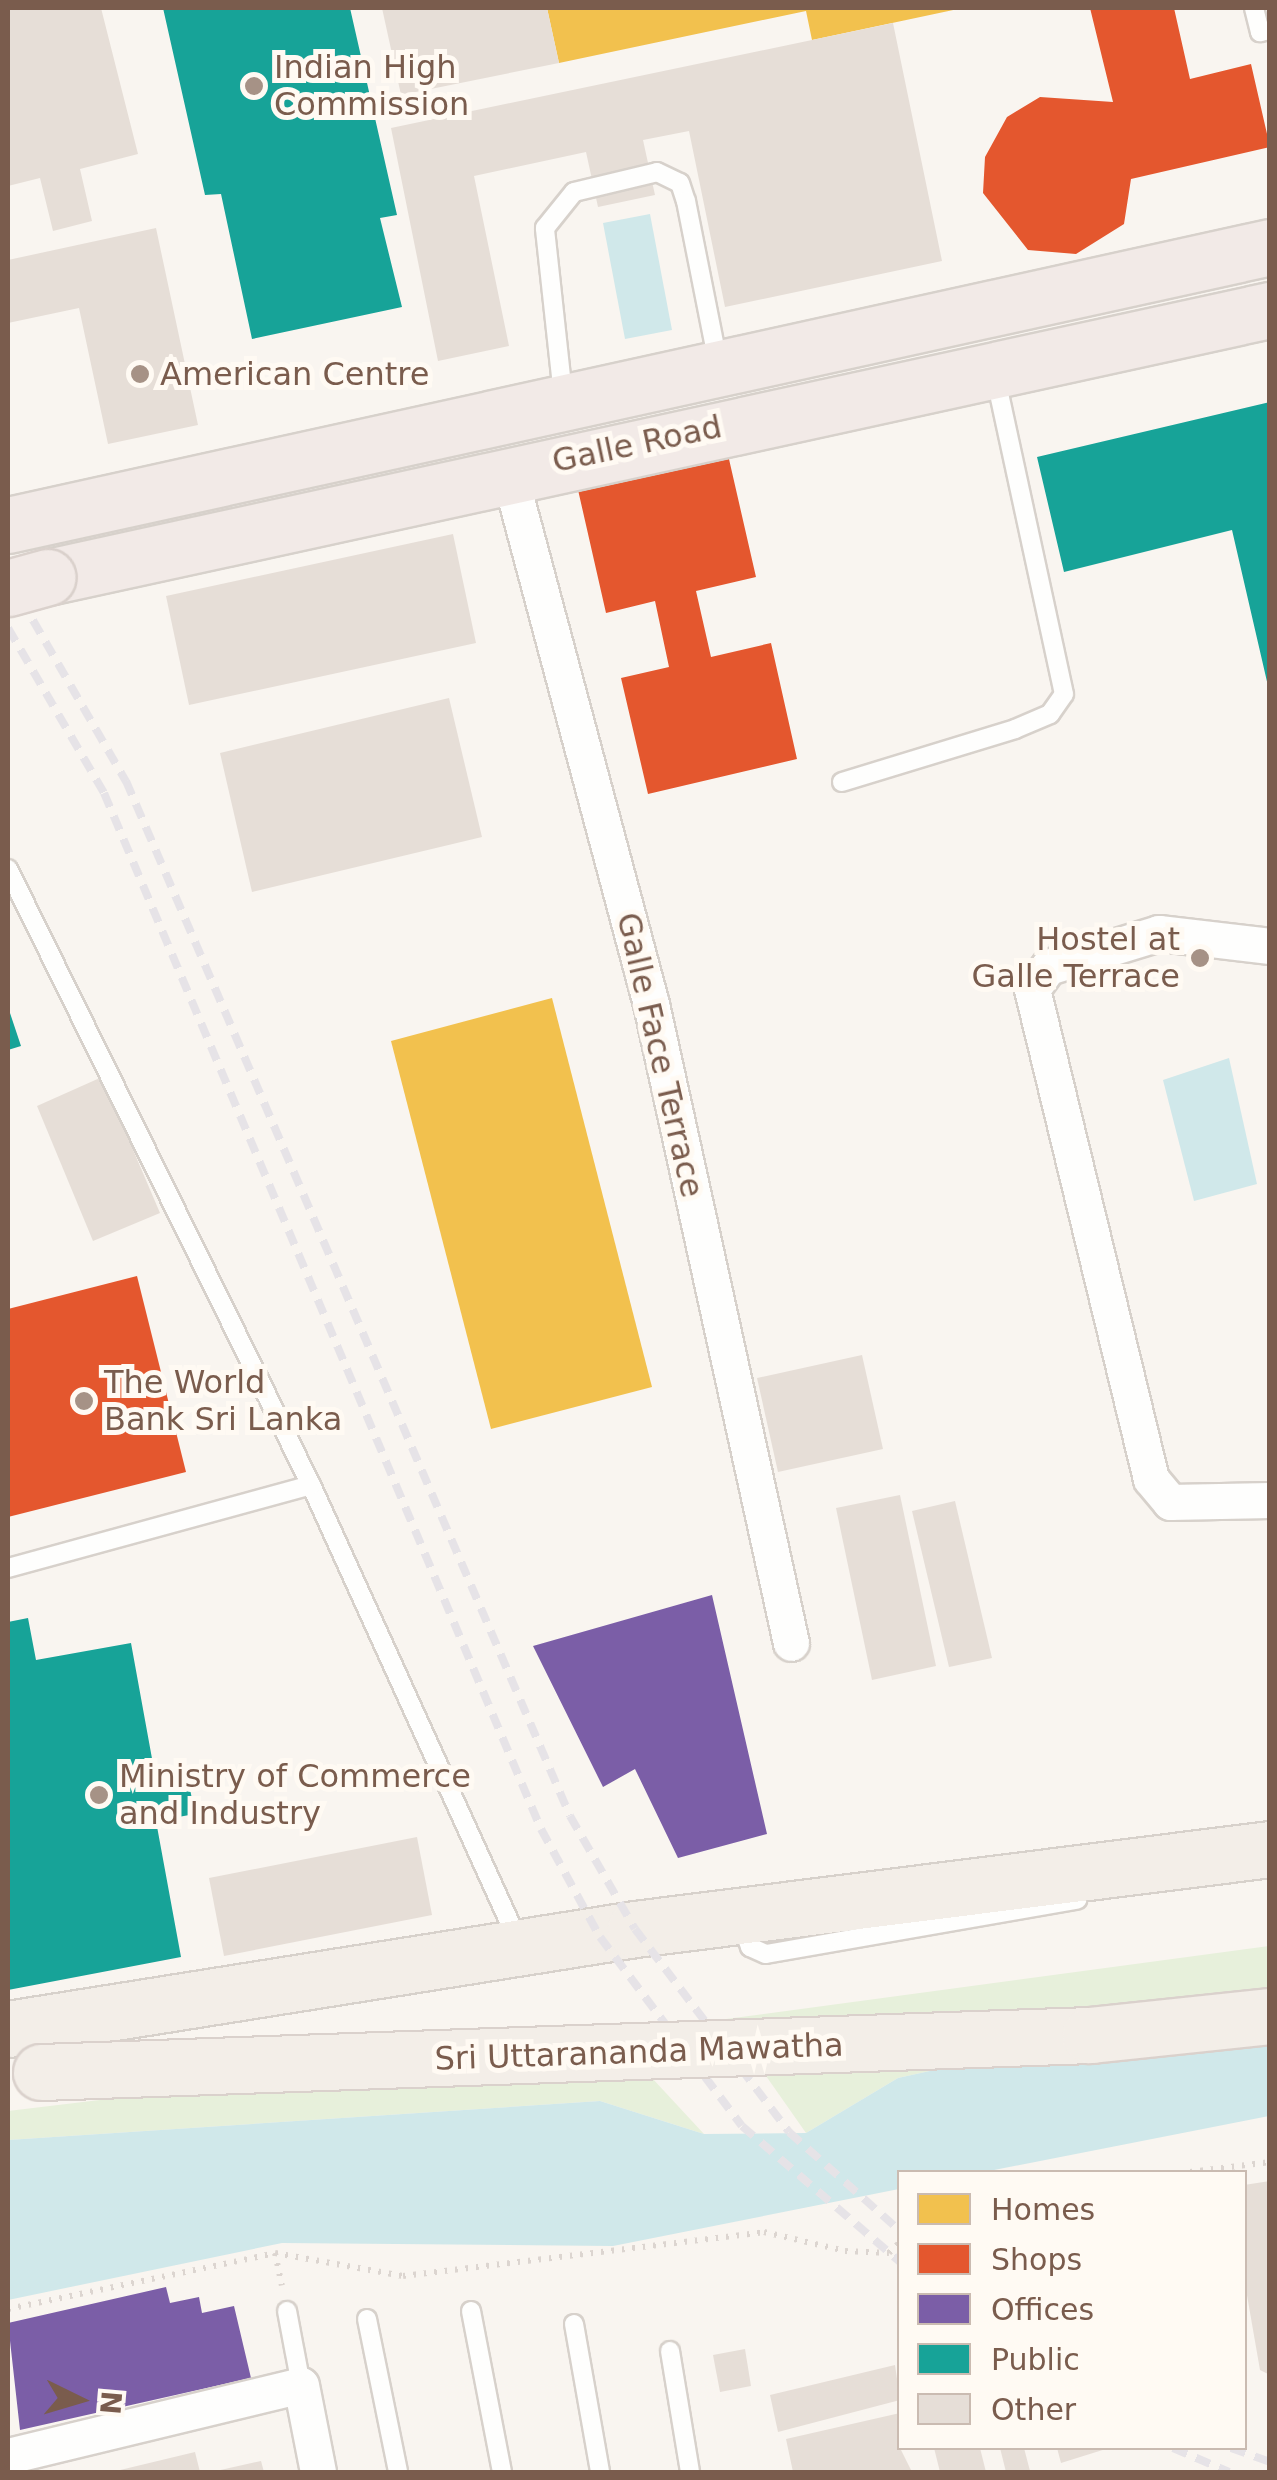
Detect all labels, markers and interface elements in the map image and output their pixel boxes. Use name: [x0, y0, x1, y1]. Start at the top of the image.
place label: Indian High Commission: [274, 49, 469, 124]
marker: Indian High Commission: [243, 75, 265, 97]
place label: American Centre: [160, 355, 429, 393]
marker: American Centre: [129, 363, 151, 385]
street label: Galle Road: [549, 407, 725, 481]
street label: Galle Face Terrace: [609, 909, 711, 1201]
place label: Hostel at Galle Terrace: [972, 921, 1180, 996]
marker: Hostel at Galle Terrace: [1189, 947, 1211, 969]
place label: The World Bank Sri Lanka: [104, 1364, 342, 1439]
marker: The World Bank Sri Lanka: [73, 1390, 95, 1412]
place label: Ministry of Commerce and Industry: [119, 1758, 471, 1833]
marker: Ministry of Commerce and Industry: [88, 1784, 110, 1806]
street label: Sri Uttarananda Mawatha: [434, 2026, 844, 2078]
legend: [897, 2170, 1247, 2450]
text: Homes: [991, 2192, 1095, 2227]
text: Shops: [991, 2242, 1082, 2277]
text: Offices: [991, 2292, 1094, 2327]
text: Public: [991, 2342, 1080, 2377]
north arrow: [30, 2350, 130, 2450]
text: N: [93, 2390, 128, 2416]
text: Other: [991, 2392, 1076, 2427]

